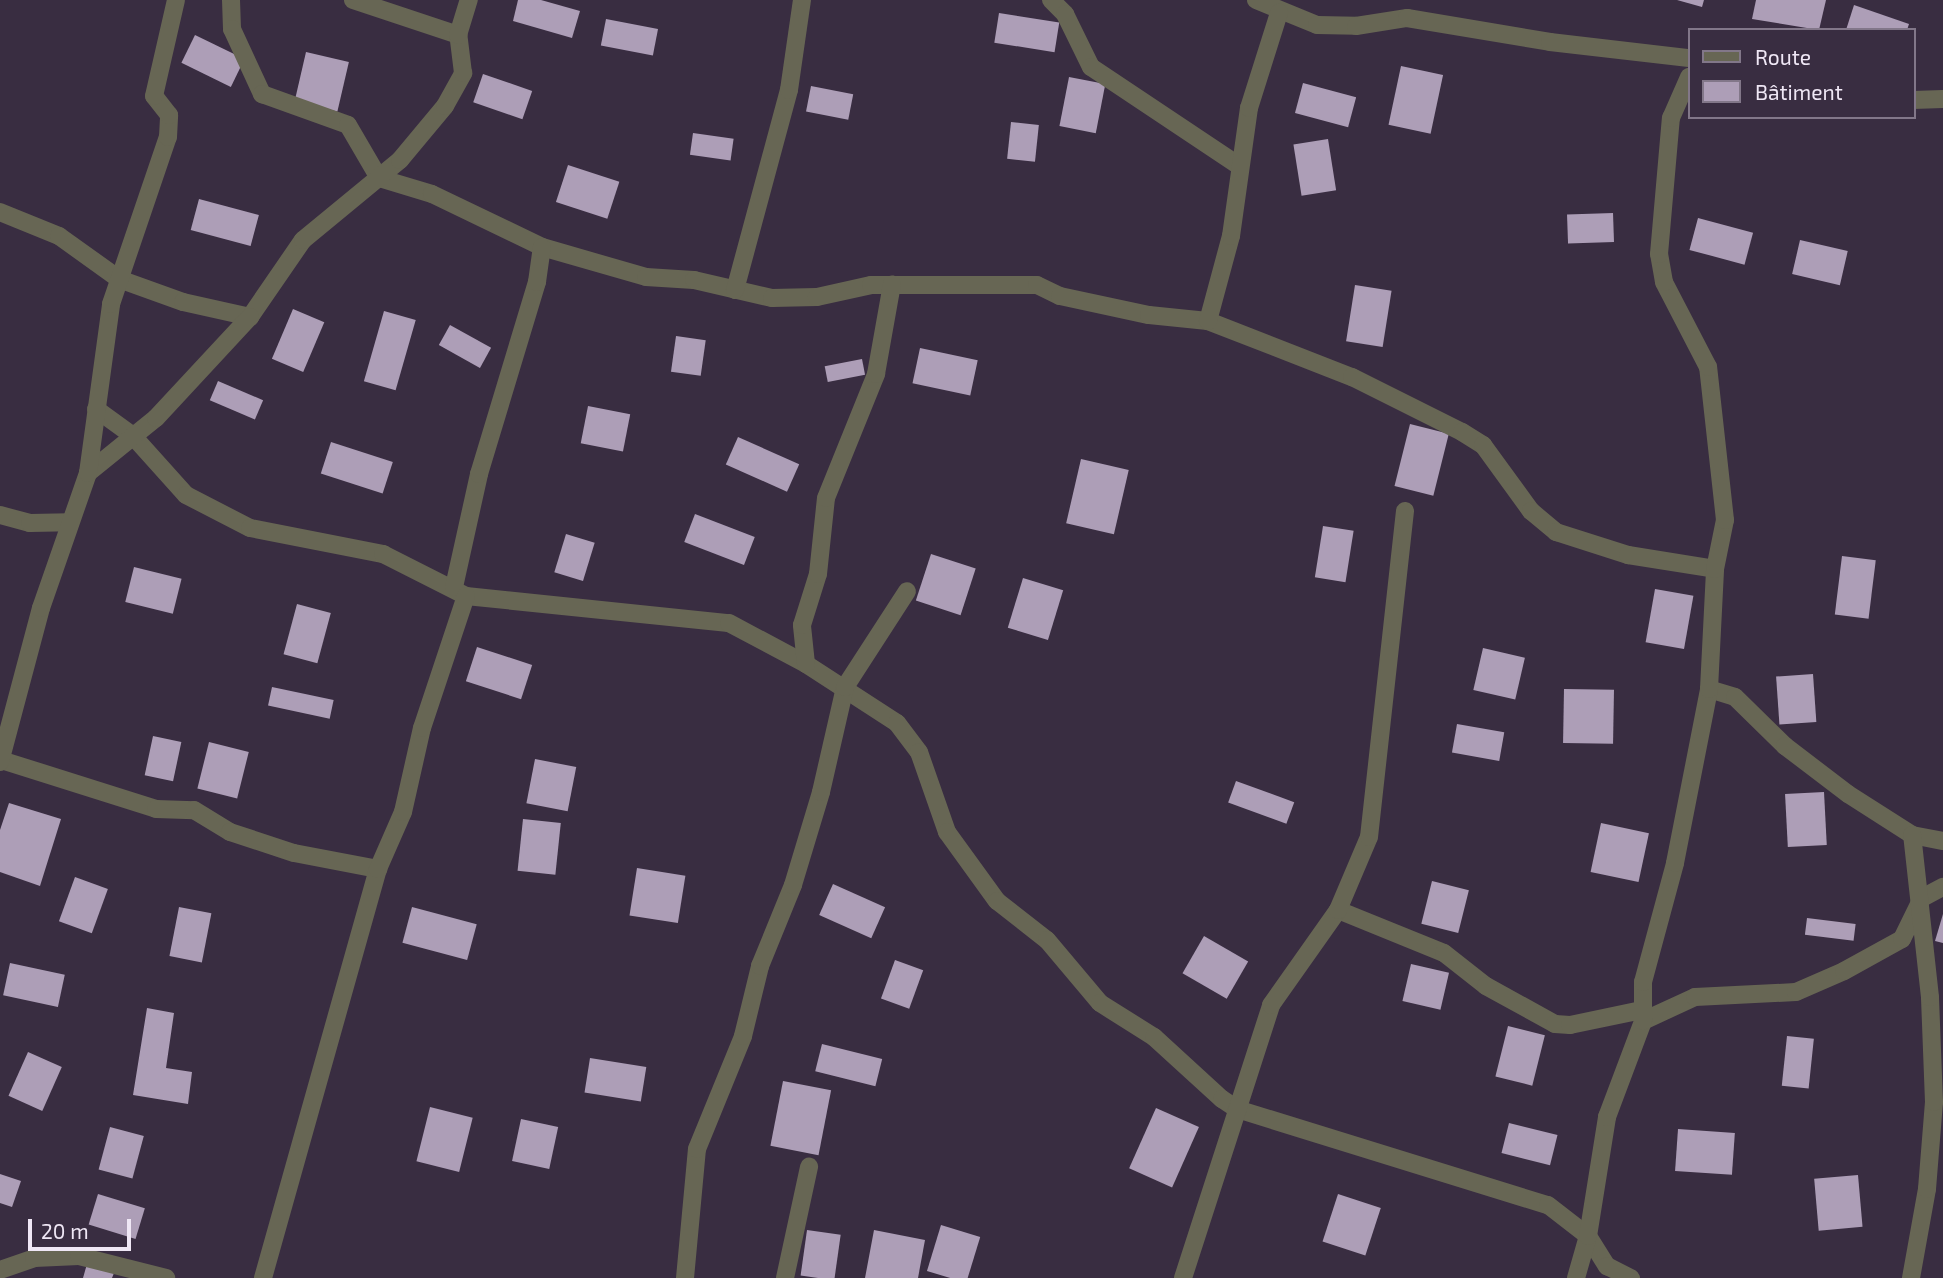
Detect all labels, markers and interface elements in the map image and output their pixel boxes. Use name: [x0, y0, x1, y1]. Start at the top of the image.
legend: [1688, 28, 1915, 119]
text: Route: [1755, 44, 1811, 69]
text: Bâtiment: [1755, 79, 1843, 104]
scale bar: [32, 1204, 135, 1248]
text: 20 m: [41, 1218, 89, 1243]

